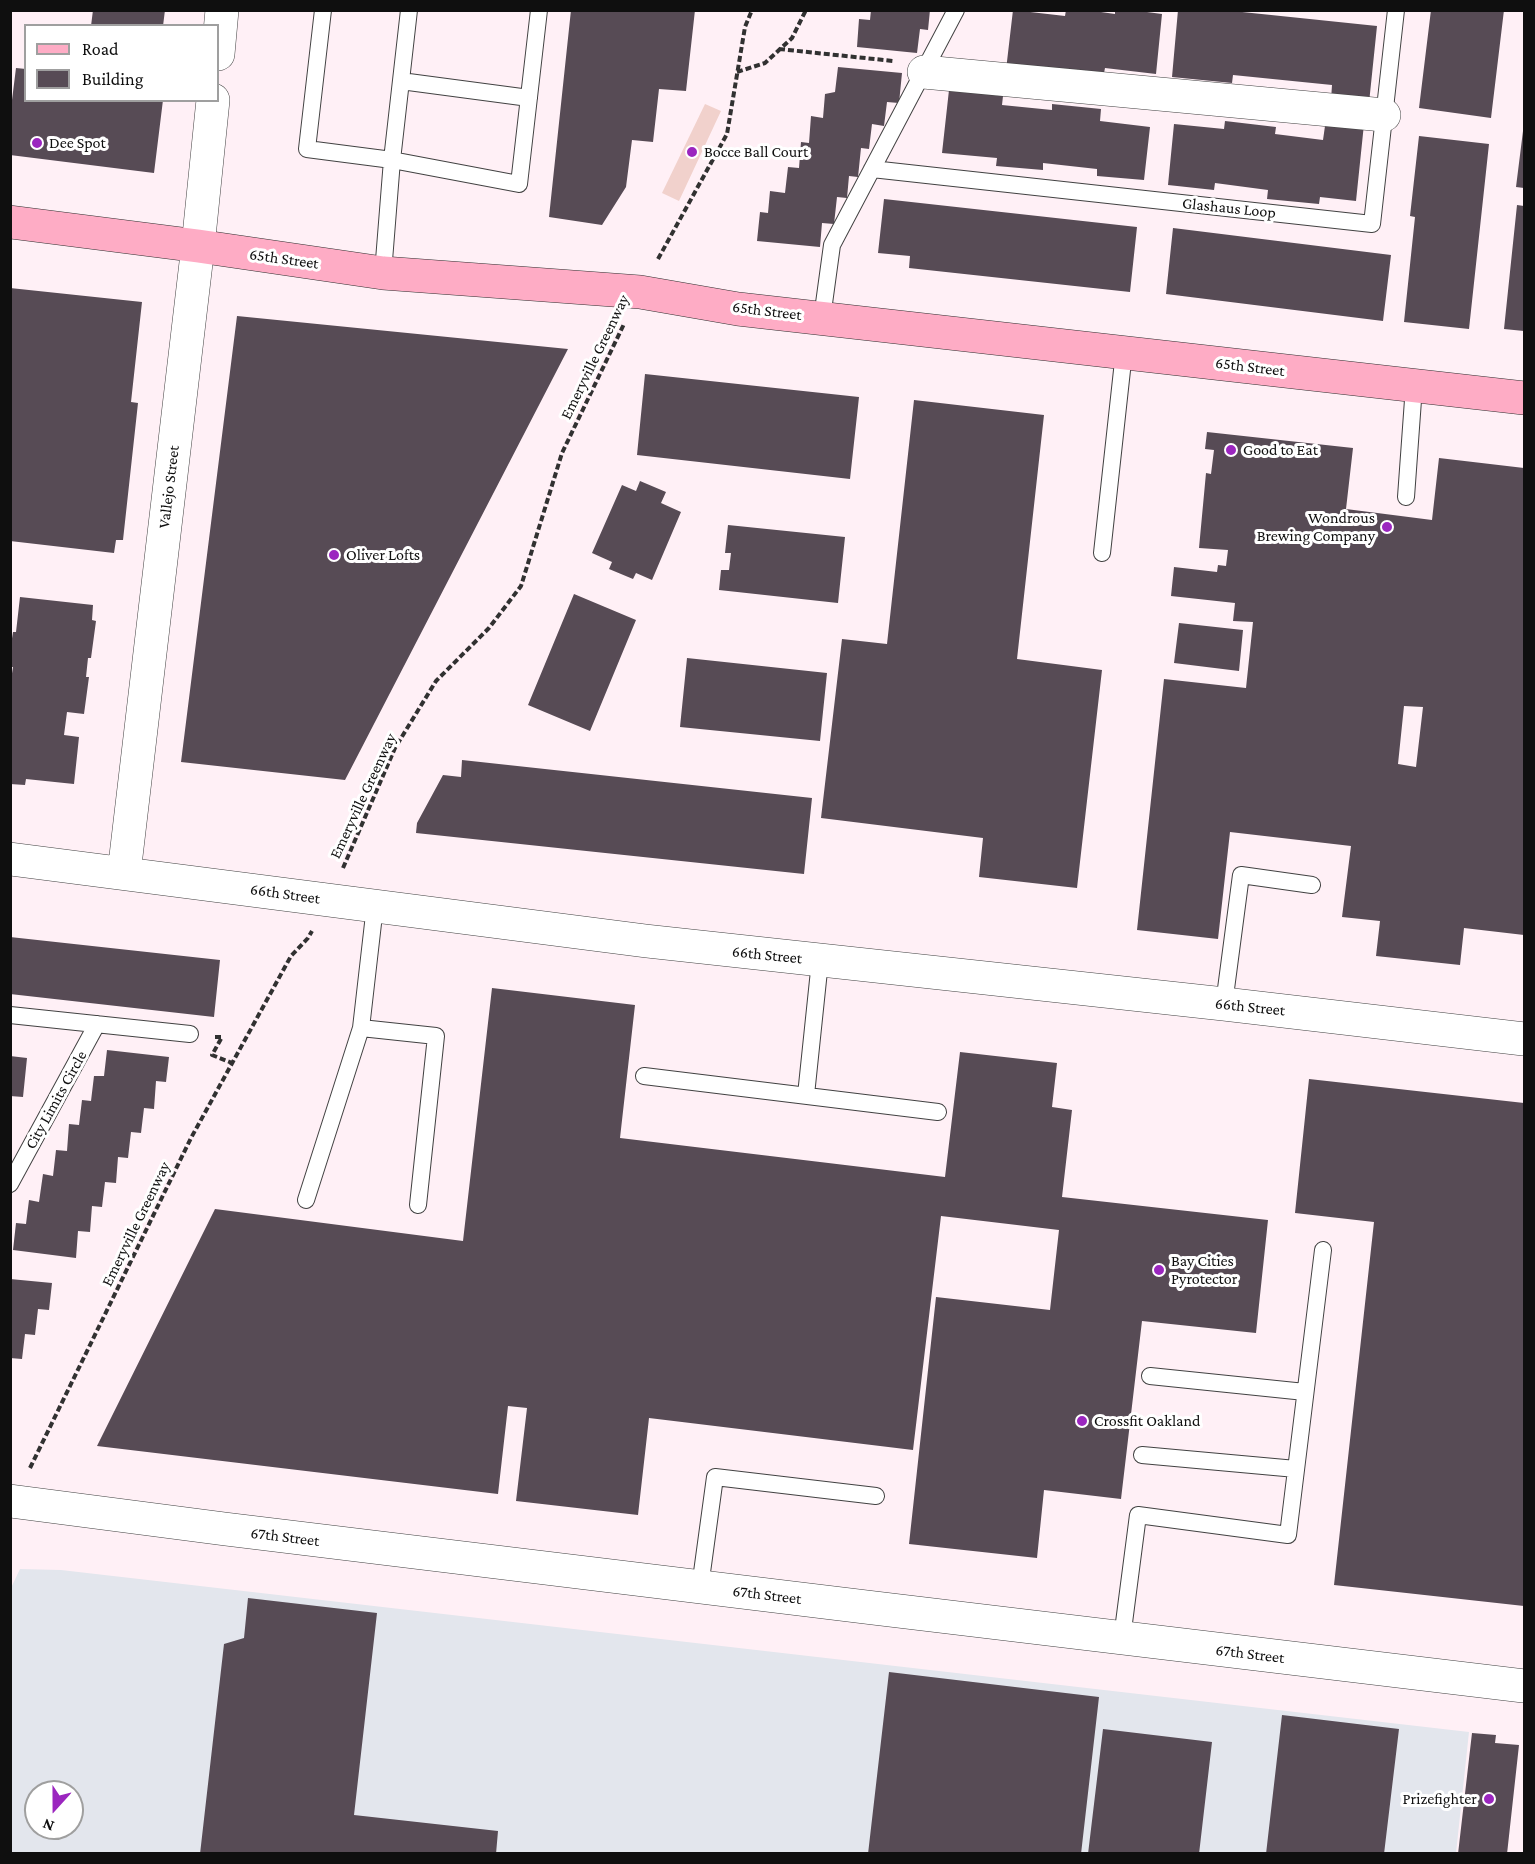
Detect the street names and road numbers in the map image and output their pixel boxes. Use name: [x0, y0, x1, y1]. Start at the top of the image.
street label: Glashaus Loop: [1181, 194, 1277, 222]
street label: 65th Street: [248, 245, 320, 273]
street label: Emeryville Greenway: [556, 292, 634, 422]
street label: 65th Street: [731, 297, 803, 325]
street label: 65th Street: [1214, 353, 1286, 381]
street label: Vallejo Street: [154, 444, 184, 530]
street label: Emeryville Greenway: [325, 730, 401, 862]
street label: 66th Street: [249, 880, 321, 908]
street label: 66th Street: [731, 942, 803, 968]
street label: 66th Street: [1214, 994, 1286, 1020]
street label: City Limits Circle: [21, 1047, 91, 1153]
street label: Emeryville Greenway: [97, 1159, 175, 1289]
street label: 67th Street: [250, 1523, 320, 1551]
street label: 67th Street: [732, 1581, 802, 1609]
street label: 67th Street: [1215, 1640, 1285, 1668]

